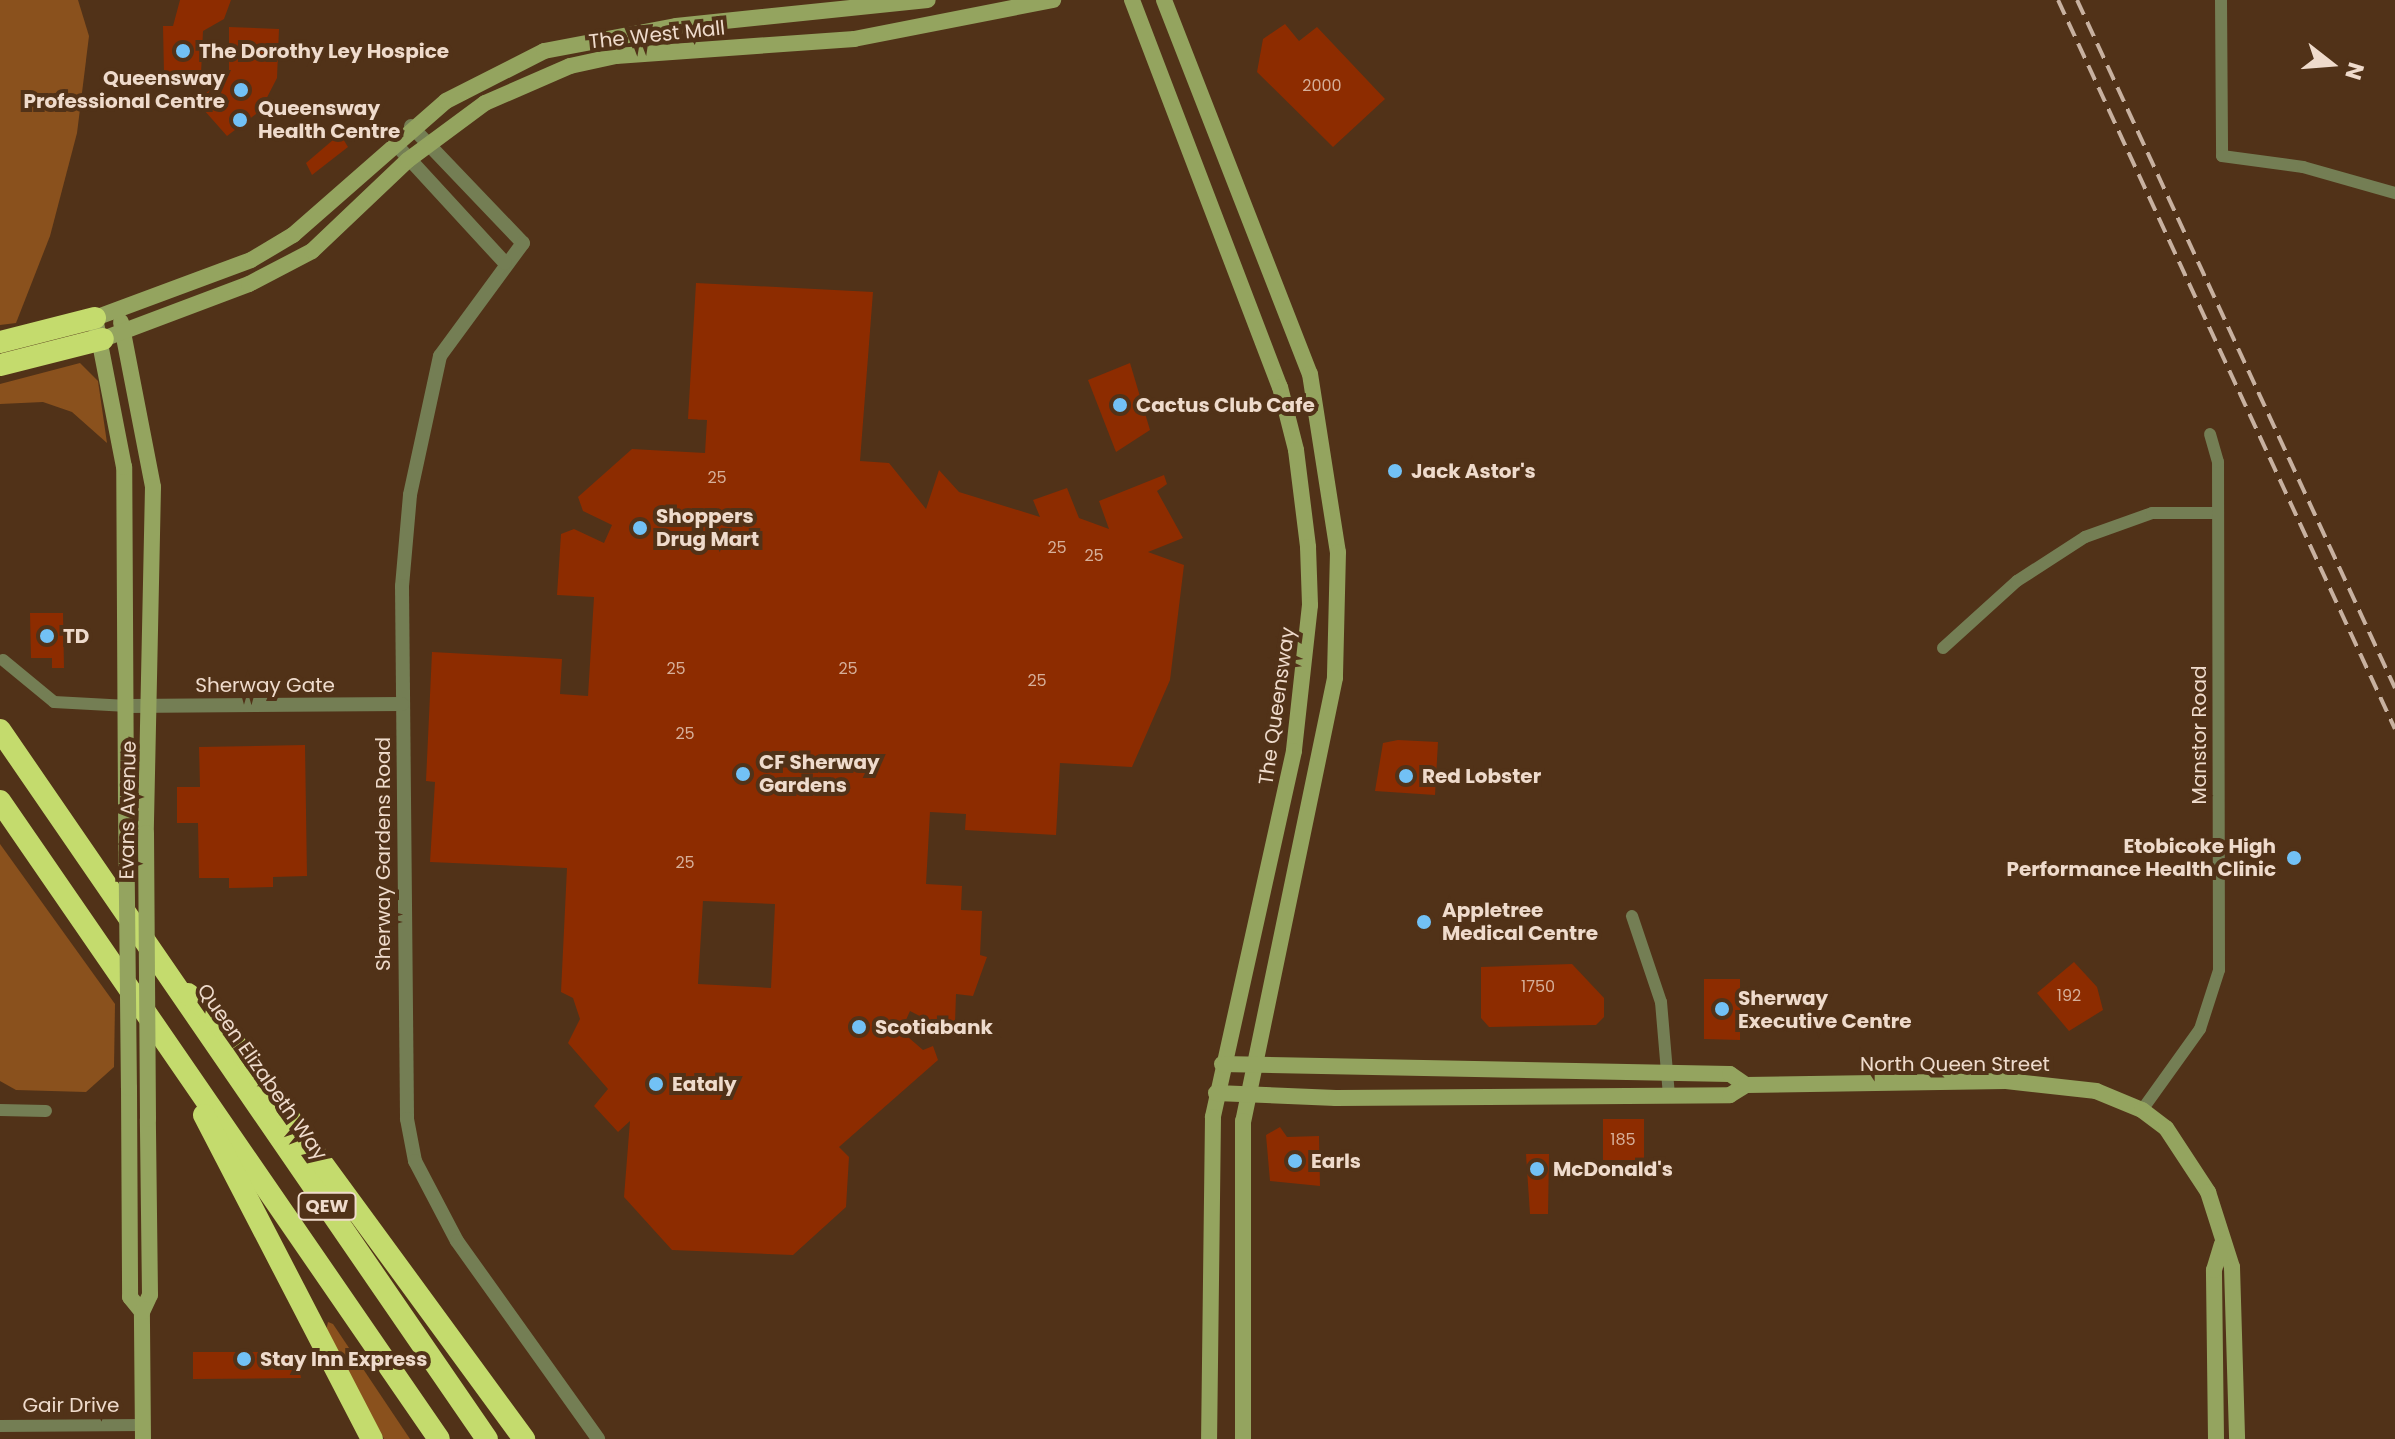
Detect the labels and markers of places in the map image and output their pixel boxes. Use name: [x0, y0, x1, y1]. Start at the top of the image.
place label: The Dorothy Ley Hospice: [199, 39, 449, 63]
marker: The Dorothy Ley Hospice: [174, 42, 192, 60]
place label: Queensway Professional Centre: [24, 66, 225, 113]
marker: Queensway Professional Centre: [232, 81, 250, 99]
place label: Queensway Health Centre: [258, 96, 400, 143]
marker: Queensway Health Centre: [229, 109, 251, 131]
place label: Cactus Club Cafe: [1136, 393, 1315, 417]
marker: Cactus Club Cafe: [1111, 396, 1129, 414]
place label: Jack Astor's: [1411, 459, 1536, 483]
marker: Jack Astor's: [1386, 462, 1404, 480]
place label: Shoppers Drug Mart: [656, 504, 759, 551]
marker: Shoppers Drug Mart: [631, 519, 649, 537]
place label: TD: [63, 624, 89, 648]
marker: TD: [38, 627, 56, 645]
place label: CF Sherway Gardens: [759, 750, 880, 797]
place label: Red Lobster: [1422, 764, 1541, 788]
marker: CF Sherway Gardens: [734, 765, 752, 783]
marker: Red Lobster: [1397, 767, 1415, 785]
place label: Etobicoke High Performance Health Clinic: [2006, 834, 2276, 881]
marker: Etobicoke High Performance Health Clinic: [2283, 847, 2305, 869]
place label: Appletree Medical Centre: [1442, 898, 1598, 945]
marker: Appletree Medical Centre: [1413, 911, 1435, 933]
place label: Sherway Executive Centre: [1738, 986, 1912, 1033]
marker: Sherway Executive Centre: [1713, 1000, 1731, 1018]
place label: Scotiabank: [875, 1015, 993, 1039]
marker: Scotiabank: [850, 1018, 868, 1036]
place label: Eataly: [672, 1072, 737, 1096]
marker: Eataly: [647, 1075, 665, 1093]
place label: Earls: [1311, 1149, 1361, 1173]
marker: Earls: [1286, 1152, 1304, 1170]
place label: McDonald's: [1553, 1157, 1673, 1181]
marker: McDonald's: [1528, 1160, 1546, 1178]
place label: Stay Inn Express: [260, 1347, 427, 1371]
marker: Stay Inn Express: [235, 1350, 253, 1368]

